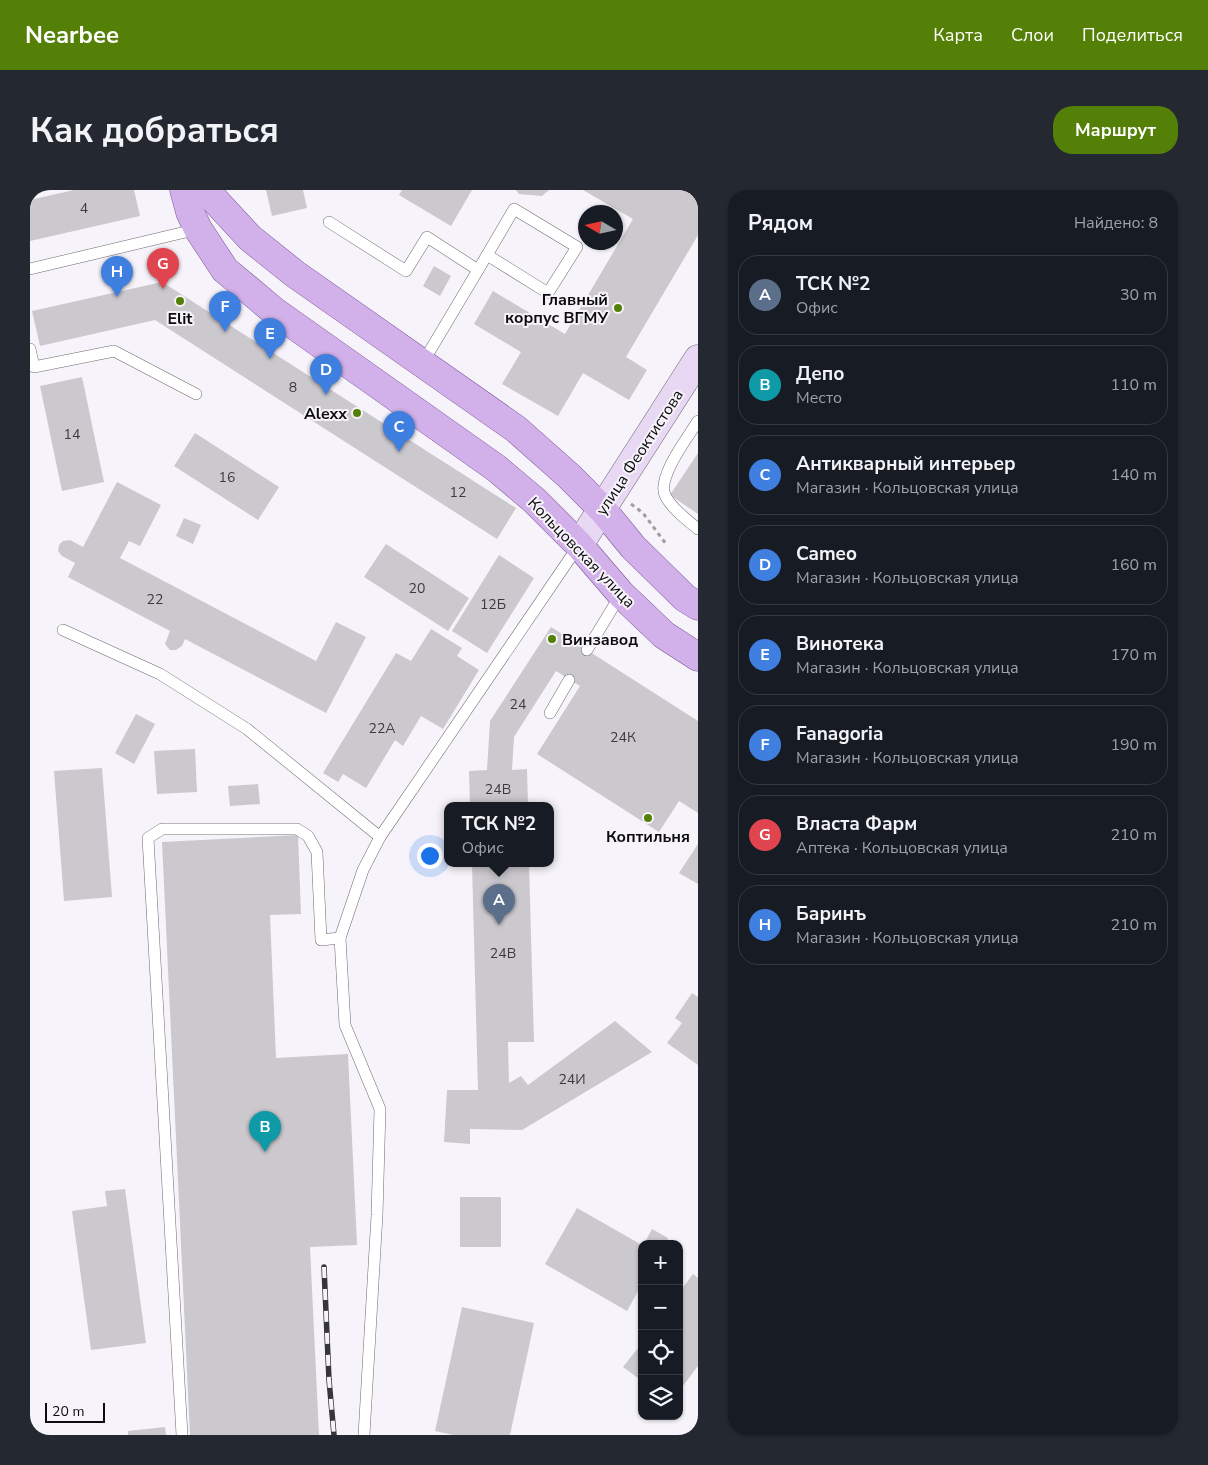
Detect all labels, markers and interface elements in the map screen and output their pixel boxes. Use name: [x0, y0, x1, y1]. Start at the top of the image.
text: Nearbee: [25, 19, 119, 51]
text: Карта: [933, 23, 983, 47]
text: Слои: [1011, 23, 1054, 47]
text: Поделиться: [1082, 23, 1183, 47]
button: Маршрут: [1053, 106, 1178, 154]
text: Как добраться: [30, 107, 279, 154]
house number: 4: [80, 199, 88, 218]
north arrow: [578, 205, 623, 250]
text: Рядом: [748, 209, 813, 237]
text: Найдено: 8: [1074, 212, 1158, 234]
pin: G: [147, 248, 179, 289]
pin: H: [101, 256, 133, 297]
text: ТСК №2: [796, 271, 870, 297]
text: A: [759, 284, 771, 306]
text: 30 m: [1120, 284, 1157, 306]
place label: Главный корпус ВГМУ: [505, 289, 608, 329]
pin: F: [209, 291, 241, 332]
marker: Elit: [174, 295, 186, 307]
text: Офис: [796, 297, 838, 319]
marker: Главный корпус ВГМУ: [612, 302, 624, 314]
place label: Elit: [168, 308, 193, 330]
pin: E: [254, 318, 286, 359]
pin: D: [310, 354, 342, 395]
text: Депо: [796, 361, 844, 387]
text: B: [759, 374, 771, 396]
text: 110 m: [1110, 374, 1157, 396]
house number: 8: [289, 378, 297, 397]
street label: улица Феоктистова: [591, 385, 689, 520]
text: Место: [796, 387, 842, 409]
place label: Alexx: [304, 403, 347, 425]
marker: Alexx: [351, 407, 363, 419]
pin: C: [383, 411, 415, 452]
house number: 14: [64, 425, 80, 444]
text: Антикварный интерьер: [796, 451, 1016, 477]
text: C: [760, 464, 770, 486]
text: 140 m: [1110, 464, 1157, 486]
house number: 16: [219, 468, 235, 487]
text: Магазин · Кольцовская улица: [796, 477, 1019, 499]
house number: 12: [450, 483, 466, 502]
street label: Кольцовская улица: [523, 492, 640, 613]
text: Cameo: [796, 541, 857, 567]
text: D: [759, 554, 771, 576]
text: 160 m: [1110, 554, 1157, 576]
text: Магазин · Кольцовская улица: [796, 567, 1019, 589]
house number: 20: [409, 579, 425, 598]
house number: 22: [147, 590, 163, 609]
house number: 12Б: [480, 595, 506, 614]
place label: Винзавод: [562, 629, 638, 651]
text: Винотека: [796, 631, 884, 657]
marker: Винзавод: [546, 633, 558, 645]
text: E: [760, 644, 770, 666]
text: 170 m: [1110, 644, 1157, 666]
text: Магазин · Кольцовская улица: [796, 657, 1019, 679]
house number: 24: [510, 695, 526, 714]
house number: 22А: [368, 719, 396, 738]
text: Fanagoria: [796, 721, 883, 747]
house number: 24К: [610, 728, 636, 747]
text: F: [761, 734, 770, 756]
text: 190 m: [1110, 734, 1157, 756]
text: Магазин · Кольцовская улица: [796, 747, 1019, 769]
house number: 24В: [485, 780, 511, 799]
popup: [444, 802, 554, 867]
text: ТСК №2: [462, 811, 536, 837]
text: Власта Фарм: [796, 811, 917, 837]
marker: Коптильня: [642, 812, 654, 824]
text: G: [759, 824, 771, 846]
text: 210 m: [1110, 824, 1157, 846]
place label: Коптильня: [606, 826, 690, 848]
text: Офис: [462, 837, 504, 859]
text: Аптека · Кольцовская улица: [796, 837, 1008, 859]
your location: [417, 843, 443, 869]
pin: A: [483, 884, 515, 925]
text: Баринъ: [796, 901, 866, 927]
text: H: [759, 914, 771, 936]
text: 210 m: [1110, 914, 1157, 936]
text: Магазин · Кольцовская улица: [796, 927, 1019, 949]
house number: 24В: [490, 944, 516, 963]
house number: 24И: [558, 1070, 586, 1089]
pin: B: [249, 1111, 281, 1152]
map controls: [638, 1240, 683, 1420]
button: +: [638, 1240, 683, 1285]
button: −: [638, 1285, 683, 1330]
button: locate: [638, 1330, 683, 1375]
button: layers: [638, 1375, 683, 1420]
scale bar: [45, 1400, 105, 1423]
text: 20 m: [52, 1402, 84, 1421]

